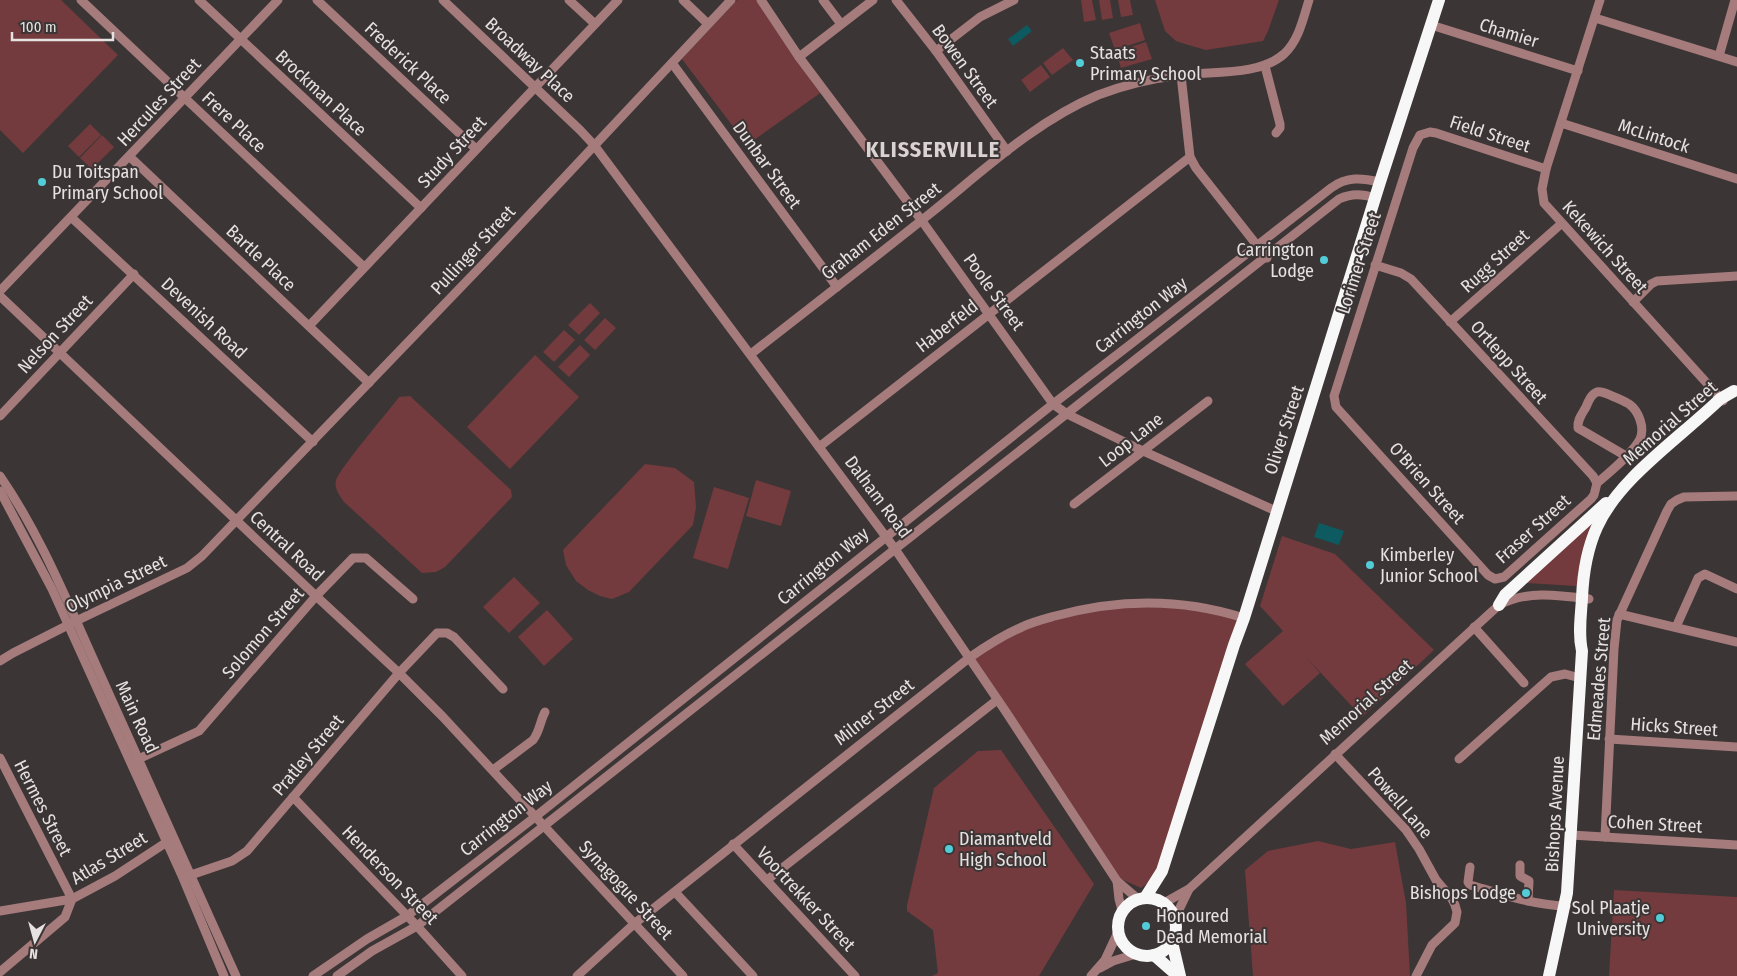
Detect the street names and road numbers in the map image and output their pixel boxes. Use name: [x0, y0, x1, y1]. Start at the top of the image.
street label: Broadway Place: [481, 13, 580, 107]
street label: Chamier: [1477, 14, 1542, 53]
street label: Frederick Place: [360, 17, 456, 109]
street label: Bowen Street: [927, 20, 1003, 112]
street label: Brockman Place: [271, 45, 371, 141]
street label: Hercules Street: [113, 53, 205, 151]
street label: Frere Place: [197, 87, 271, 157]
street label: Study Street: [413, 111, 491, 193]
street label: Field Street: [1447, 111, 1533, 157]
street label: McLintock: [1616, 114, 1693, 158]
street label: Dunbar Street: [728, 117, 806, 213]
street label: Graham Eden Street: [817, 177, 945, 285]
street label: Kekewich Street: [1558, 196, 1652, 298]
street label: Pullinger Street: [426, 201, 520, 299]
street label: Lorimer Street: [1332, 209, 1386, 317]
street label: Bartle Place: [222, 220, 301, 296]
street label: Rugg Street: [1456, 224, 1534, 297]
street label: Poole Street: [959, 249, 1029, 335]
street label: Carrington Way: [1090, 272, 1192, 358]
street label: Devenish Road: [157, 273, 251, 363]
street label: Nelson Street: [13, 290, 97, 378]
street label: Haberfeld: [911, 295, 983, 357]
street label: Ortlepp Street: [1466, 316, 1552, 408]
street label: Memorial Street: [1618, 376, 1722, 470]
street label: Oliver Street: [1259, 383, 1309, 477]
street label: Loop Lane: [1095, 408, 1168, 472]
street label: O'Brien Street: [1385, 438, 1470, 529]
street label: Dalham Road: [840, 451, 916, 543]
street label: Fraser Street: [1491, 490, 1575, 568]
street label: Central Road: [245, 506, 329, 586]
street label: Carrington Way: [773, 522, 873, 610]
street label: Olympia Street: [62, 550, 170, 618]
street label: Solomon Street: [217, 583, 309, 683]
street label: Edmeades Street: [1583, 616, 1615, 742]
street label: Memorial Street: [1315, 654, 1417, 750]
street label: Milner Street: [830, 674, 918, 750]
street label: Main Road: [111, 677, 163, 757]
street label: Pratley Street: [268, 710, 348, 800]
street label: Hicks Street: [1630, 713, 1719, 741]
street label: Bishops Avenue: [1541, 755, 1569, 873]
street label: Hermes Street: [9, 756, 77, 860]
street label: Powell Lane: [1363, 763, 1437, 843]
street label: Carrington Way: [455, 775, 557, 861]
street label: Cohen Street: [1607, 811, 1703, 837]
street label: Henderson Street: [337, 821, 443, 929]
street label: Atlas Street: [67, 827, 151, 889]
street label: Synagogue Street: [574, 836, 678, 944]
street label: Voortrekker Street: [752, 842, 860, 956]

